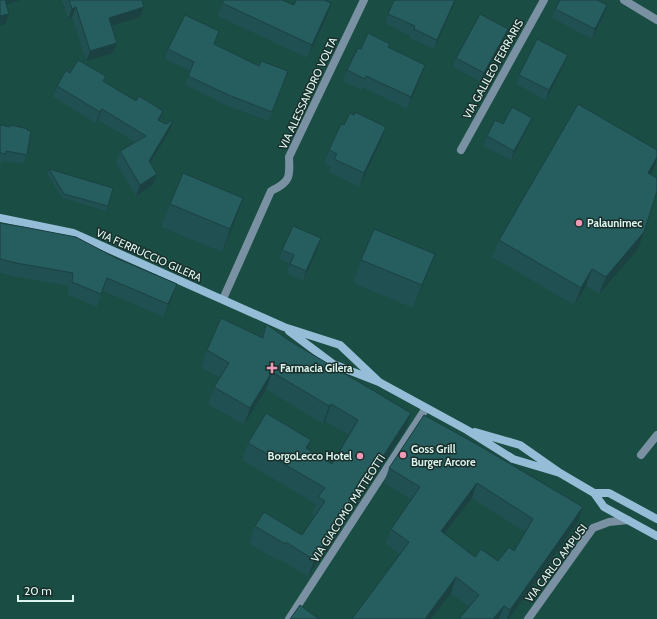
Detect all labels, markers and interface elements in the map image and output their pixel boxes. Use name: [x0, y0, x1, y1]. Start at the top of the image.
street label: VIA GALILEO FERRARIS: [460, 16, 526, 121]
street label: VIA ALESSANDRO VOLTA: [276, 35, 340, 151]
place label: Palaunimec: [587, 216, 642, 230]
marker: Palaunimec: [574, 218, 584, 228]
street label: VIA FERRUCCIO GILERA: [94, 225, 204, 285]
place label: Farmacia Gilera: [280, 361, 353, 375]
marker: Farmacia Gilera: [267, 363, 277, 373]
place label: Goss Grill Burger Arcore: [411, 442, 476, 469]
place label: BorgoLecco Hotel: [268, 449, 352, 463]
marker: Goss Grill Burger Arcore: [398, 450, 408, 460]
street label: VIA GIACOMO MATTEOTTI: [308, 451, 388, 565]
marker: BorgoLecco Hotel: [355, 451, 365, 461]
street label: VIA CARLO AMPUSI: [522, 521, 590, 605]
scale bar: [18, 577, 73, 603]
text: 20 m: [24, 583, 52, 598]

